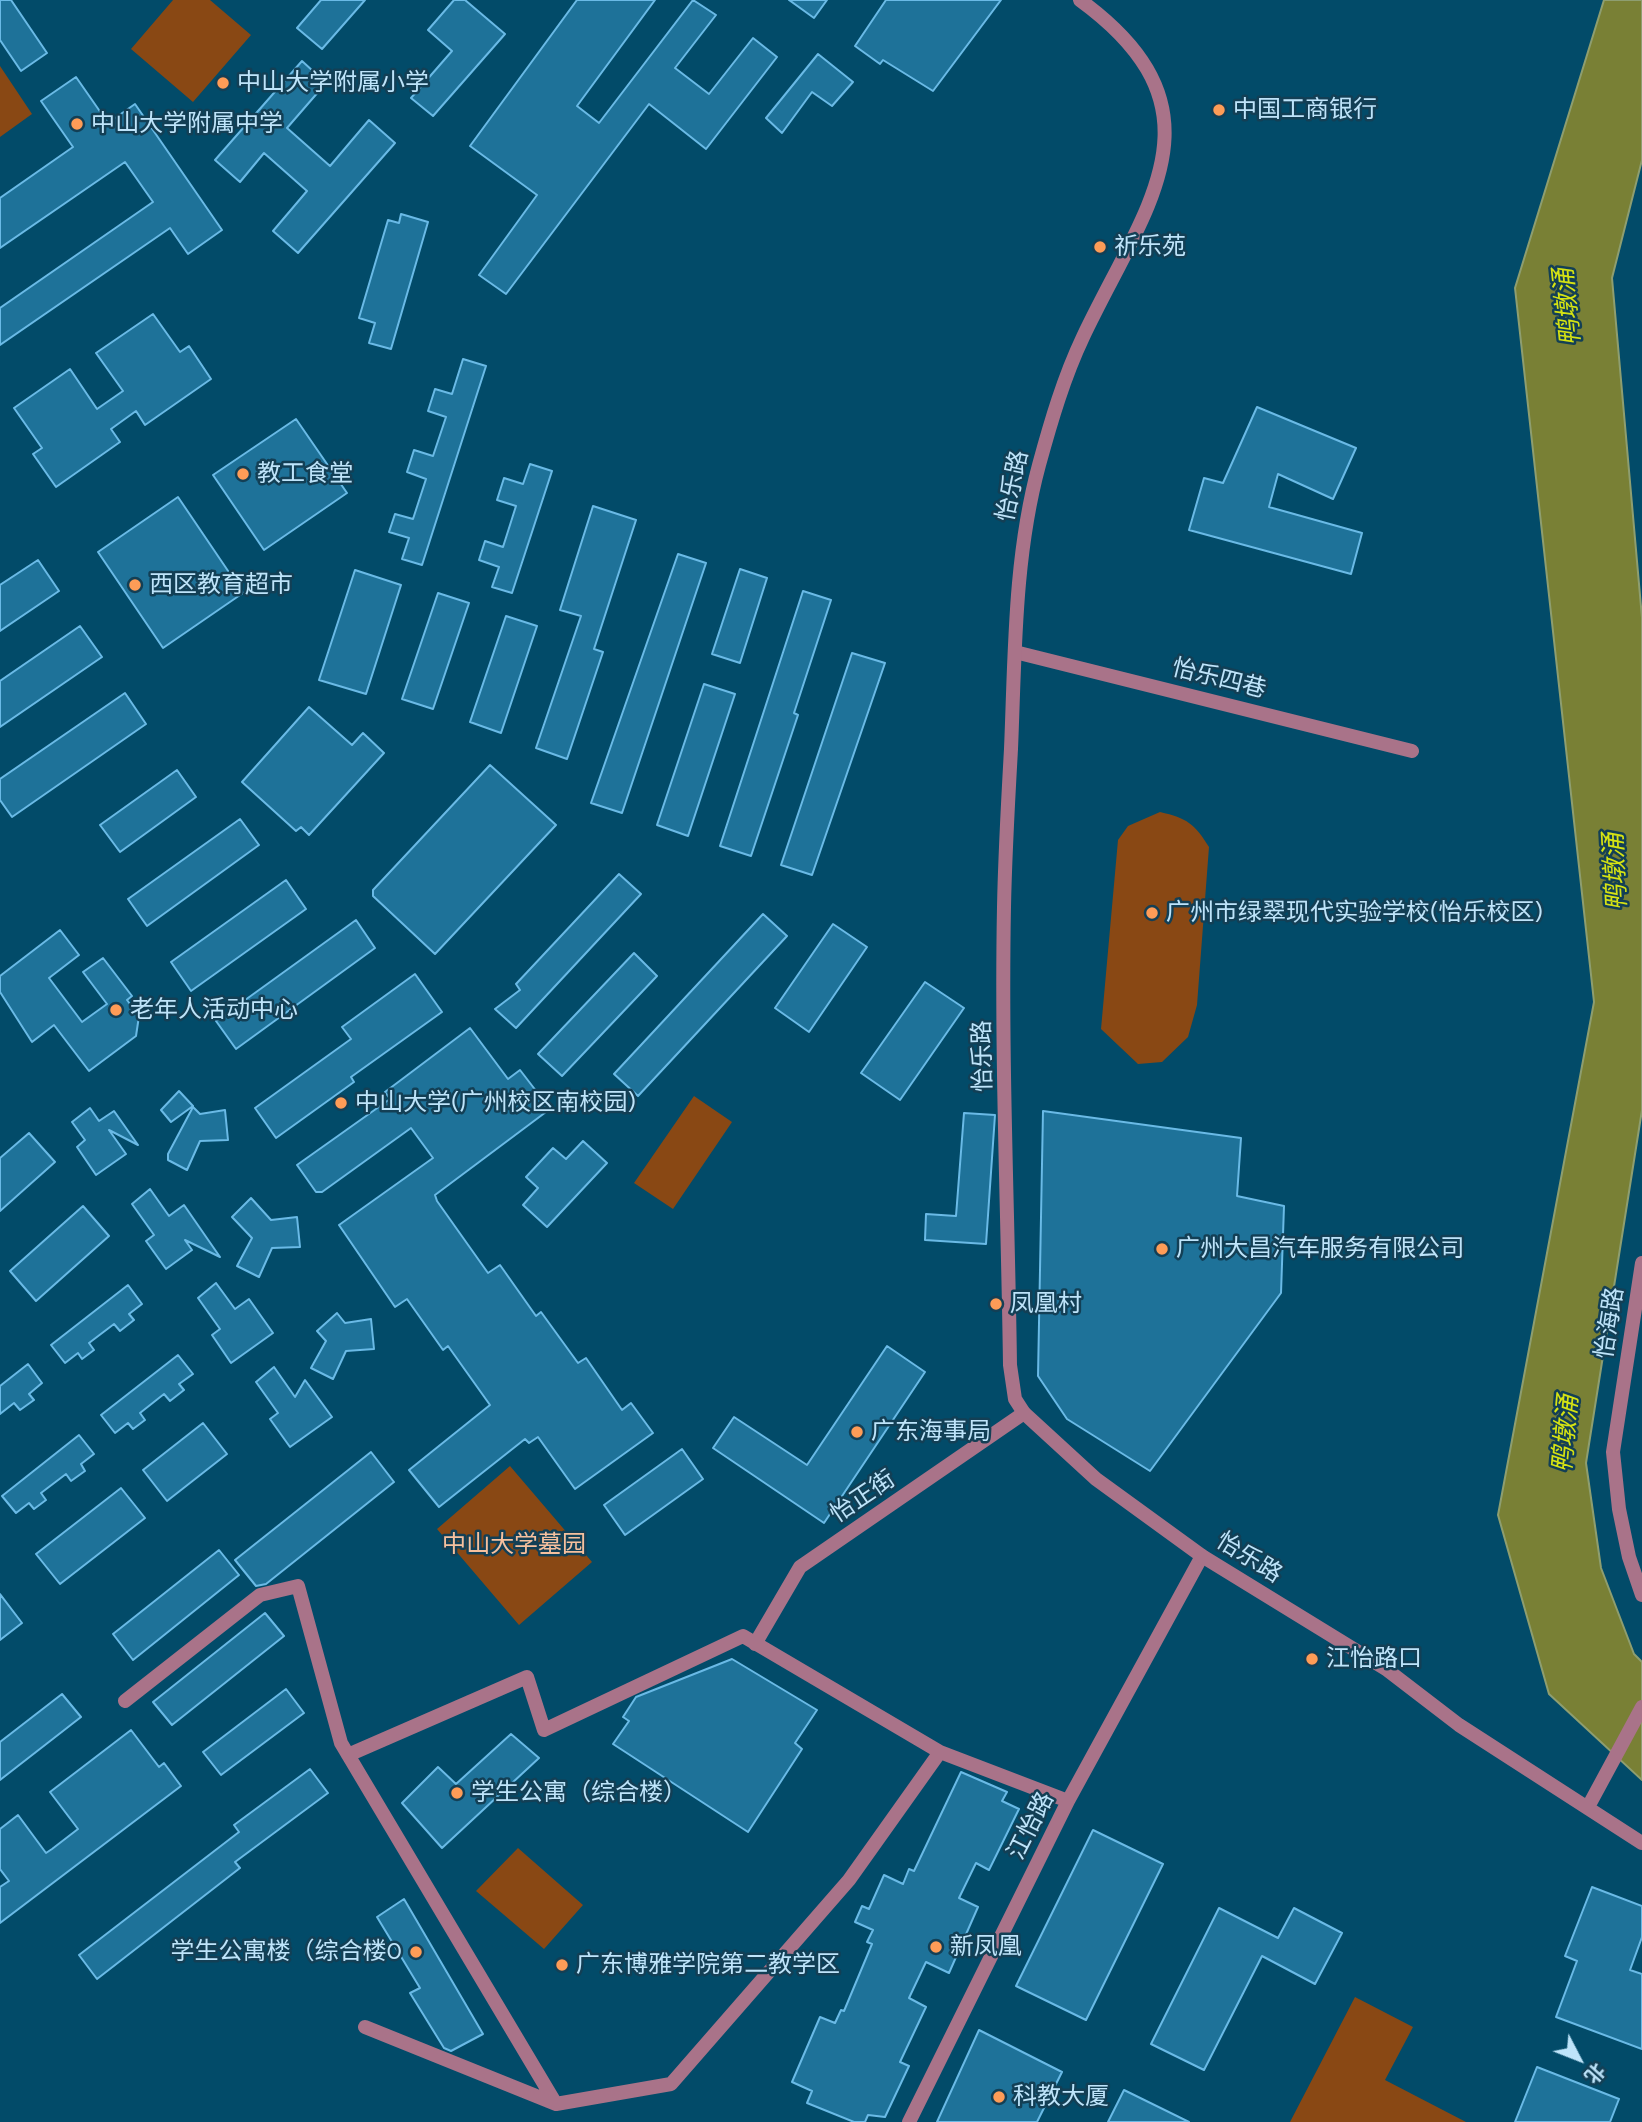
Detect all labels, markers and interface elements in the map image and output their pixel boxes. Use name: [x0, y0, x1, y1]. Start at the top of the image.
place label: 中山大学附属小学: [237, 69, 429, 97]
marker: 中山大学附属小学: [215, 75, 231, 91]
place label: 中国工商银行: [1233, 96, 1377, 124]
marker: 中国工商银行: [1211, 102, 1227, 118]
place label: 中山大学附属中学: [91, 110, 283, 138]
marker: 中山大学附属中学: [69, 116, 85, 132]
place label: 祈乐苑: [1114, 233, 1186, 261]
marker: 祈乐苑: [1092, 239, 1108, 255]
water label: 鸭墩涌: [1548, 267, 1588, 347]
street label: 怡乐路: [991, 448, 1035, 524]
place label: 教工食堂: [257, 460, 353, 488]
marker: 教工食堂: [235, 466, 251, 482]
place label: 西区教育超市: [149, 571, 293, 599]
marker: 西区教育超市: [127, 577, 143, 593]
street label: 怡乐四巷: [1169, 653, 1269, 705]
water label: 鸭墩涌: [1598, 832, 1634, 912]
place label: 广州市绿翠现代实验学校(怡乐校区): [1166, 899, 1543, 927]
marker: 广州市绿翠现代实验学校(怡乐校区): [1144, 905, 1160, 921]
place label: 老年人活动中心: [130, 996, 298, 1024]
marker: 老年人活动中心: [108, 1002, 124, 1018]
street label: 怡乐路: [968, 1020, 998, 1092]
place label: 中山大学(广州校区南校园): [355, 1089, 636, 1117]
marker: 中山大学(广州校区南校园): [333, 1095, 349, 1111]
place label: 广州大昌汽车服务有限公司: [1176, 1235, 1464, 1263]
marker: 广州大昌汽车服务有限公司: [1154, 1241, 1170, 1257]
street label: 怡海路: [1590, 1285, 1630, 1361]
place label: 凤凰村: [1010, 1290, 1082, 1318]
marker: 凤凰村: [988, 1296, 1004, 1312]
water label: 鸭墩涌: [1547, 1394, 1585, 1474]
place label: 广东海事局: [871, 1418, 991, 1446]
marker: 广东海事局: [849, 1424, 865, 1440]
street label: 怡正街: [825, 1465, 901, 1529]
street label: 怡乐路: [1211, 1527, 1287, 1589]
park label: 中山大学墓园: [442, 1531, 586, 1559]
place label: 江怡路口: [1326, 1645, 1422, 1673]
marker: 江怡路口: [1304, 1651, 1320, 1667]
place label: 学生公寓（综合楼）: [471, 1779, 687, 1807]
marker: 学生公寓（综合楼）: [449, 1785, 465, 1801]
street label: 江怡路: [1002, 1787, 1060, 1865]
place label: 新凤凰: [950, 1933, 1022, 1961]
place label: 学生公寓楼（综合楼0: [171, 1938, 402, 1966]
marker: 新凤凰: [928, 1939, 944, 1955]
marker: 学生公寓楼（综合楼0: [408, 1944, 424, 1960]
place label: 广东博雅学院第二教学区: [576, 1951, 840, 1979]
marker: 广东博雅学院第二教学区: [554, 1957, 570, 1973]
north arrow: [1544, 2024, 1614, 2094]
text: 北: [1580, 2059, 1610, 2088]
place label: 科教大厦: [1013, 2083, 1109, 2111]
marker: 科教大厦: [991, 2089, 1007, 2105]

